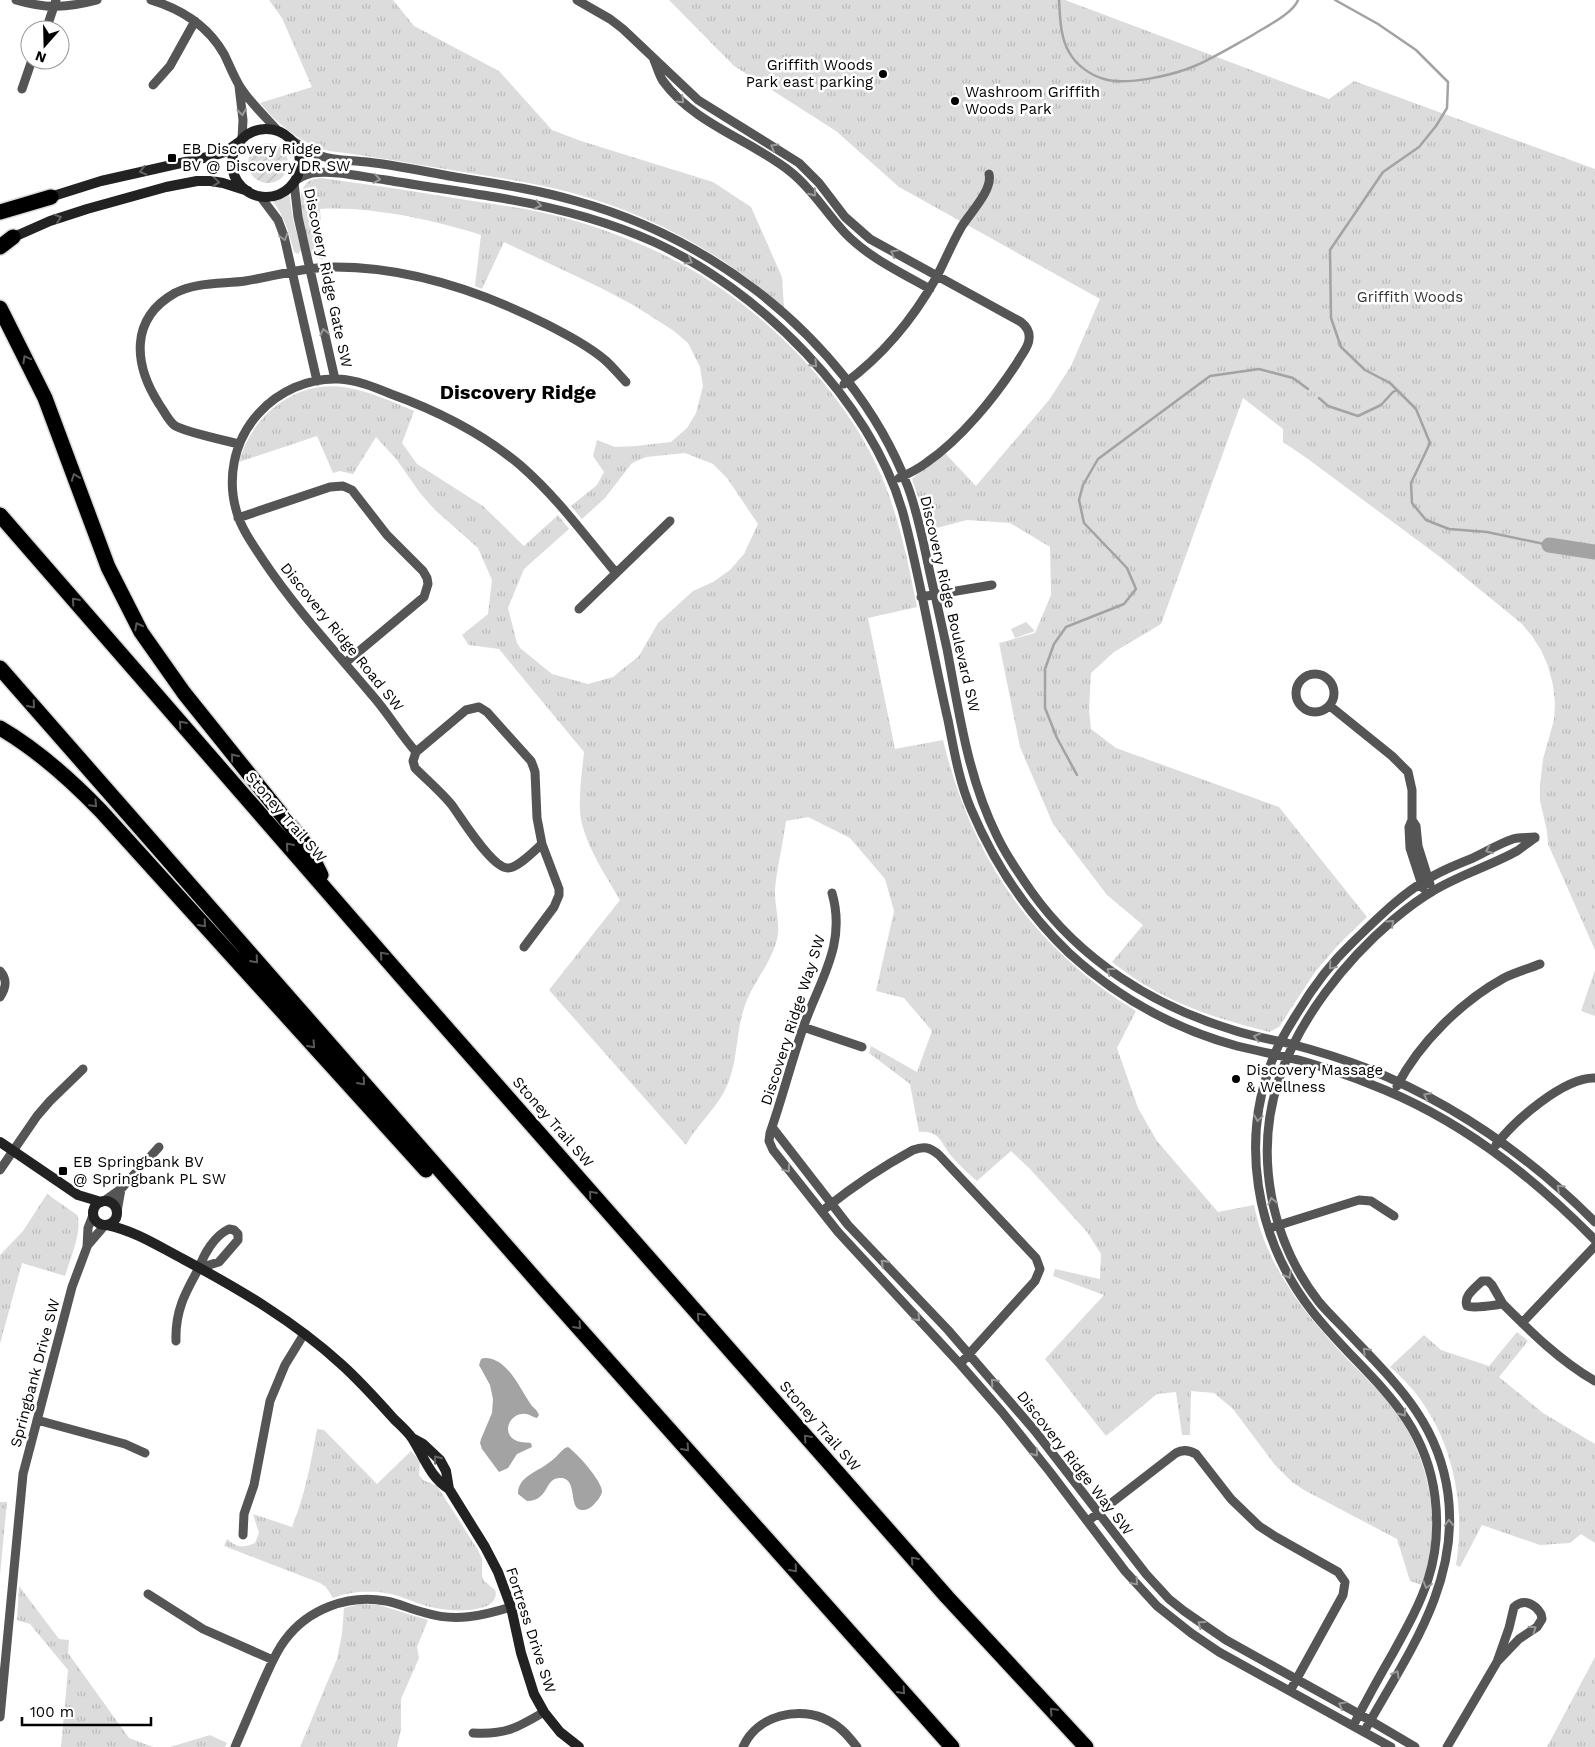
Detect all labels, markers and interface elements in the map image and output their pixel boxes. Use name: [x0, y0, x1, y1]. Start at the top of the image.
north arrow: [20, 20, 70, 70]
text: N: [33, 48, 48, 67]
place label: Griffith Woods Park east parking: [746, 56, 873, 91]
marker: Griffith Woods Park east parking: [877, 68, 889, 80]
place label: Washroom Griffith Woods Park: [965, 83, 1100, 118]
one-way arrow: [675, 94, 684, 103]
marker: Washroom Griffith Woods Park: [949, 95, 961, 107]
one-way arrow: [236, 108, 247, 116]
place label: EB Discovery Ridge BV @ Discovery DR SW: [182, 140, 350, 175]
one-way arrow: [770, 143, 779, 153]
marker: EB Discovery Ridge BV @ Discovery DR SW: [166, 152, 178, 164]
one-way arrow: [139, 165, 148, 176]
one-way arrow: [374, 173, 382, 184]
one-way arrow: [212, 176, 220, 187]
street label: Discovery Ridge Gate SW: [300, 187, 356, 369]
one-way arrow: [807, 187, 815, 196]
one-way arrow: [533, 199, 542, 210]
one-way arrow: [54, 214, 62, 224]
one-way arrow: [279, 233, 289, 241]
one-way arrow: [890, 250, 899, 260]
one-way arrow: [684, 255, 693, 265]
park label: Griffith Woods: [1357, 288, 1463, 306]
one-way arrow: [319, 327, 330, 336]
one-way arrow: [23, 355, 33, 364]
one-way arrow: [808, 358, 817, 367]
district label: Discovery Ridge: [440, 380, 596, 404]
one-way arrow: [71, 473, 81, 482]
street label: Discovery Ridge Boulevard SW: [916, 494, 984, 714]
street label: Discovery Ridge Road SW: [277, 559, 407, 715]
one-way arrow: [72, 598, 81, 607]
one-way arrow: [134, 623, 144, 632]
one-way arrow: [26, 699, 35, 708]
one-way arrow: [179, 721, 188, 730]
one-way arrow: [232, 754, 240, 763]
street label: Stoney Trail SW: [242, 768, 330, 866]
one-way arrow: [88, 798, 97, 807]
one-way arrow: [285, 843, 294, 852]
one-way arrow: [1485, 844, 1494, 854]
one-way arrow: [197, 919, 206, 928]
one-way arrow: [1385, 920, 1394, 929]
street label: Discovery Ridge Way SW: [757, 933, 829, 1107]
one-way arrow: [379, 951, 388, 960]
one-way arrow: [249, 954, 258, 963]
one-way arrow: [1328, 960, 1337, 969]
one-way arrow: [1107, 967, 1116, 976]
one-way arrow: [1253, 1032, 1262, 1043]
one-way arrow: [306, 1039, 315, 1048]
place label: Discovery Massage & Wellness: [1246, 1061, 1383, 1096]
street label: Stoney Trail SW: [509, 1073, 597, 1171]
marker: Discovery Massage & Wellness: [1230, 1073, 1242, 1085]
one-way arrow: [357, 1076, 366, 1085]
one-way arrow: [1423, 1092, 1432, 1102]
one-way arrow: [1254, 1114, 1264, 1122]
place label: EB Springbank BV @ Springbank PL SW: [73, 1153, 226, 1188]
one-way arrow: [782, 1163, 790, 1172]
marker: EB Springbank BV @ Springbank PL SW: [57, 1165, 69, 1177]
one-way arrow: [1557, 1185, 1566, 1194]
one-way arrow: [589, 1190, 598, 1199]
one-way arrow: [1268, 1196, 1278, 1205]
one-way arrow: [881, 1259, 890, 1268]
one-way arrow: [1282, 1270, 1292, 1279]
street label: Springbank Drive SW: [6, 1297, 64, 1449]
one-way arrow: [697, 1312, 706, 1321]
one-way arrow: [911, 1312, 920, 1321]
one-way arrow: [572, 1321, 581, 1330]
one-way arrow: [1363, 1348, 1372, 1357]
street label: Stoney Trail SW: [776, 1377, 864, 1475]
one-way arrow: [990, 1379, 999, 1388]
street label: Discovery Ridge Way SW: [1013, 1387, 1137, 1539]
one-way arrow: [1397, 1407, 1406, 1417]
one-way arrow: [804, 1434, 813, 1443]
one-way arrow: [680, 1442, 689, 1451]
one-way arrow: [1030, 1448, 1039, 1457]
one-way arrow: [435, 1456, 443, 1465]
one-way arrow: [1444, 1519, 1454, 1526]
one-way arrow: [912, 1557, 920, 1566]
one-way arrow: [788, 1564, 797, 1573]
street label: Fortress Drive SW: [502, 1565, 560, 1695]
one-way arrow: [1129, 1576, 1137, 1585]
one-way arrow: [1422, 1580, 1432, 1588]
one-way arrow: [1198, 1621, 1207, 1630]
one-way arrow: [1527, 1626, 1537, 1635]
one-way arrow: [1390, 1670, 1400, 1679]
one-way arrow: [896, 1685, 905, 1694]
scale bar: [22, 1694, 151, 1726]
one-way arrow: [1339, 1701, 1348, 1711]
text: 100 m: [30, 1703, 74, 1721]
one-way arrow: [1050, 1708, 1059, 1717]

